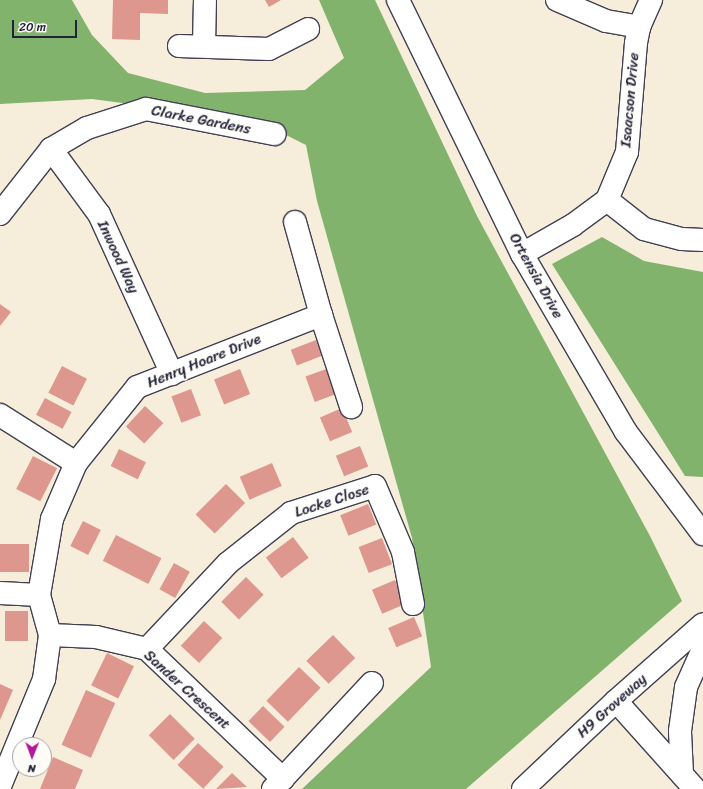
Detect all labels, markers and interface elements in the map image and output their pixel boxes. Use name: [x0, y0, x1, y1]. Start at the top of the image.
scale bar: [14, 12, 79, 38]
text: 20 m: [19, 16, 46, 38]
street label: Isaacson Drive: [617, 52, 643, 148]
street label: Clarke Gardens: [150, 102, 252, 138]
street label: Inwood Way: [93, 218, 143, 296]
street label: Ortensia Drive: [505, 230, 567, 322]
street label: Henry Hoare Drive: [144, 330, 264, 392]
street label: Locke Close: [292, 480, 372, 522]
street label: Sander Crescent: [140, 646, 234, 734]
street label: H9 Groveway: [574, 670, 650, 742]
north arrow: [12, 737, 52, 777]
text: N: [28, 759, 36, 778]

